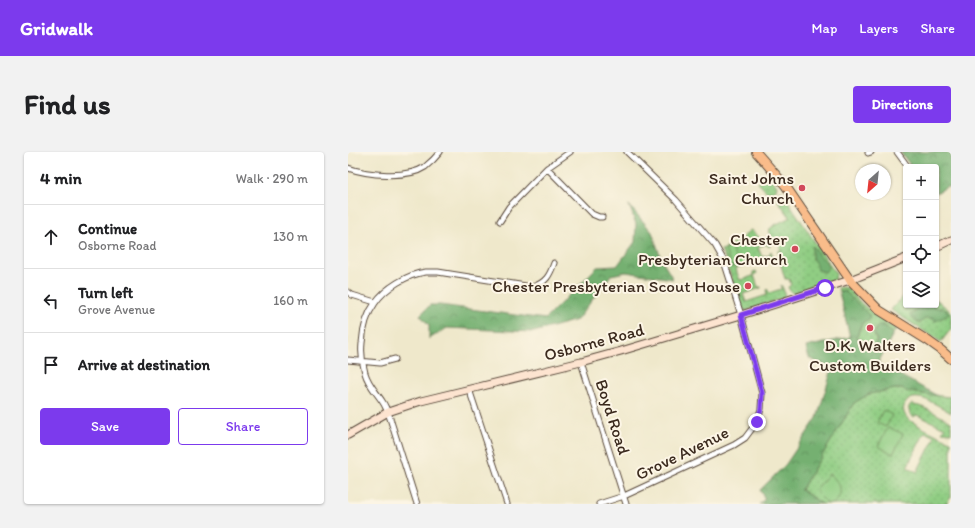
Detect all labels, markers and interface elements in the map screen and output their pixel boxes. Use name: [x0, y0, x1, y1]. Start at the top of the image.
text: Gridwalk: [20, 17, 93, 40]
text: Map: [812, 20, 837, 37]
text: Layers: [859, 20, 898, 37]
text: Share: [920, 20, 955, 37]
button: Directions: [853, 86, 951, 123]
text: Find us: [24, 87, 111, 121]
north arrow: [855, 164, 891, 200]
map controls: [903, 164, 939, 308]
button: +: [903, 164, 939, 200]
text: 4 min: [40, 168, 82, 188]
place label: Saint Johns Church: [709, 168, 795, 208]
text: Walk · 290 m: [236, 171, 308, 186]
marker: Saint Johns Church: [797, 183, 807, 193]
button: −: [903, 200, 939, 236]
text: Continue: [78, 220, 137, 238]
icon: ahead: [40, 226, 62, 248]
text: 130 m: [273, 229, 308, 244]
place label: Chester Presbyterian Church: [638, 229, 787, 269]
button: locate: [903, 236, 939, 272]
text: Osborne Road: [78, 238, 156, 253]
marker: Chester Presbyterian Church: [790, 244, 800, 254]
button: layers: [903, 272, 939, 308]
place label: Chester Presbyterian Scout House: [492, 276, 740, 296]
route start: [816, 279, 834, 297]
marker: Chester Presbyterian Scout House: [743, 281, 753, 291]
text: Turn left: [78, 284, 133, 302]
icon: left: [40, 290, 62, 312]
text: 160 m: [273, 293, 308, 308]
text: Grove Avenue: [78, 302, 155, 317]
street label: Osborne Road: [542, 319, 646, 365]
marker: D.K. Walters Custom Builders: [865, 323, 875, 333]
place label: D.K. Walters Custom Builders: [809, 335, 931, 375]
icon: arrive: [40, 354, 62, 376]
text: Arrive at destination: [78, 356, 210, 374]
street label: Boyd Road: [591, 377, 635, 458]
button: Save: [40, 408, 170, 445]
button: Share: [178, 408, 308, 445]
route end: [748, 413, 766, 431]
street label: Grove Avenue: [632, 422, 732, 484]

